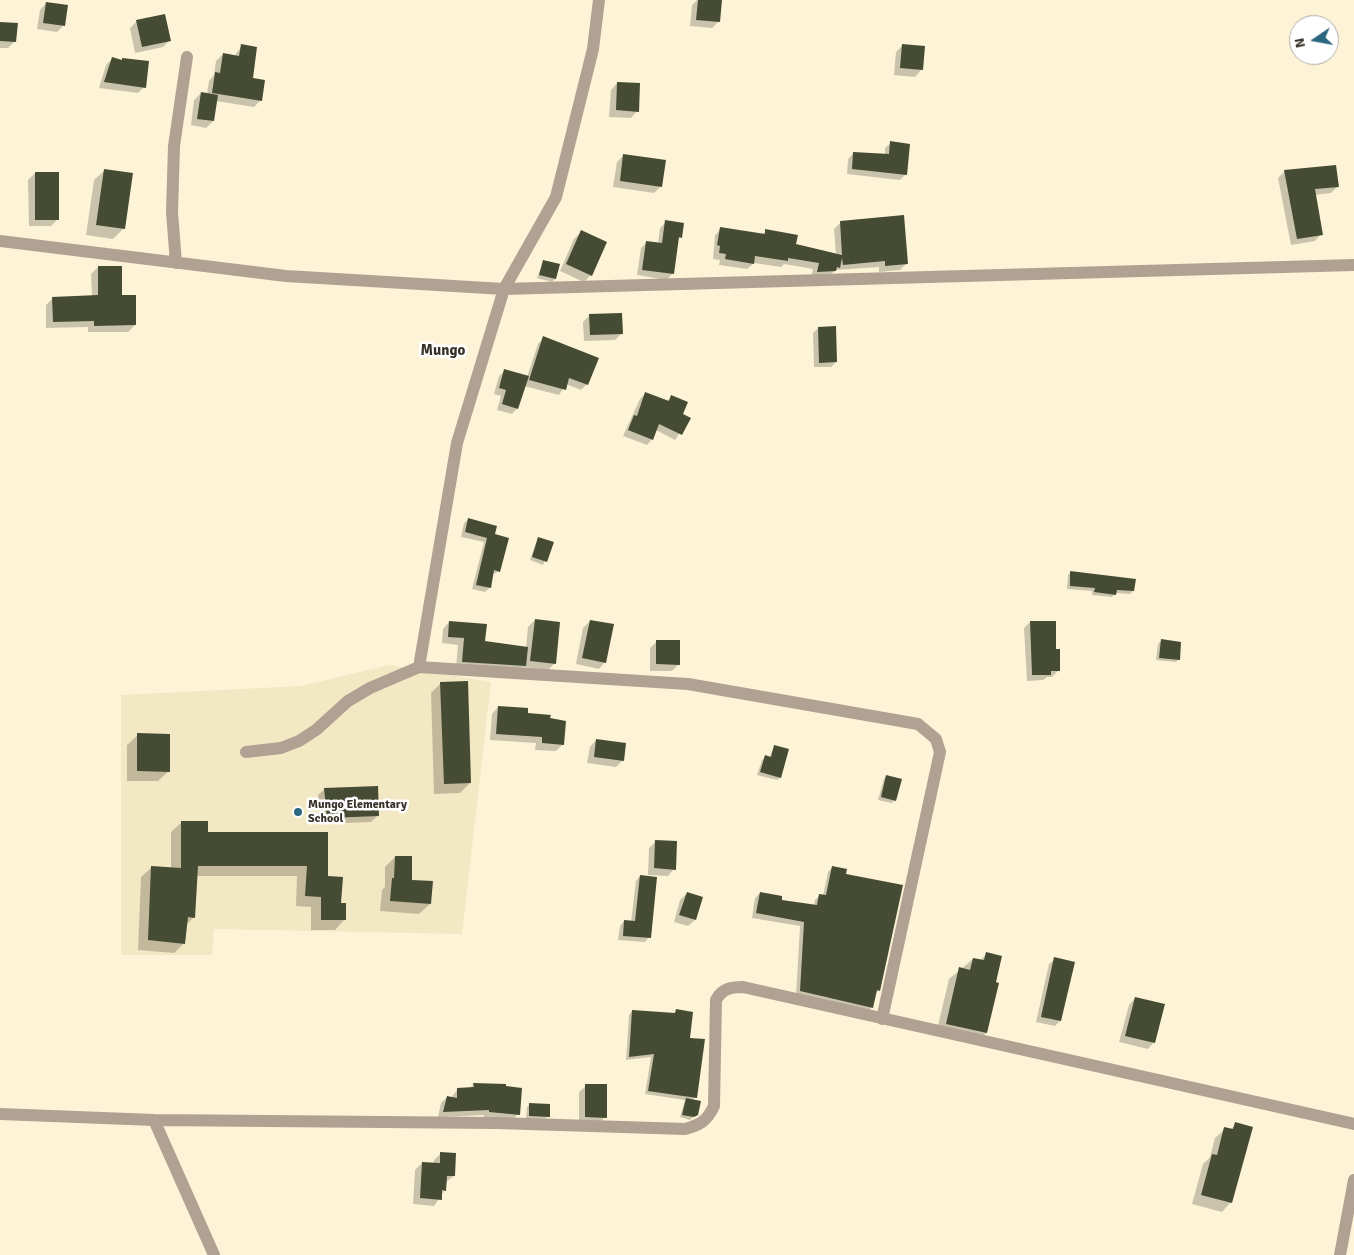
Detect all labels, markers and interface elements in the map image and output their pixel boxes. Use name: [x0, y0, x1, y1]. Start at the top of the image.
north arrow: [1289, 15, 1339, 65]
text: N: [1290, 36, 1309, 50]
district label: Mungo: [421, 342, 465, 360]
place label: Mungo Elementary School: [308, 798, 407, 826]
marker: Mungo Elementary School: [292, 806, 304, 818]

